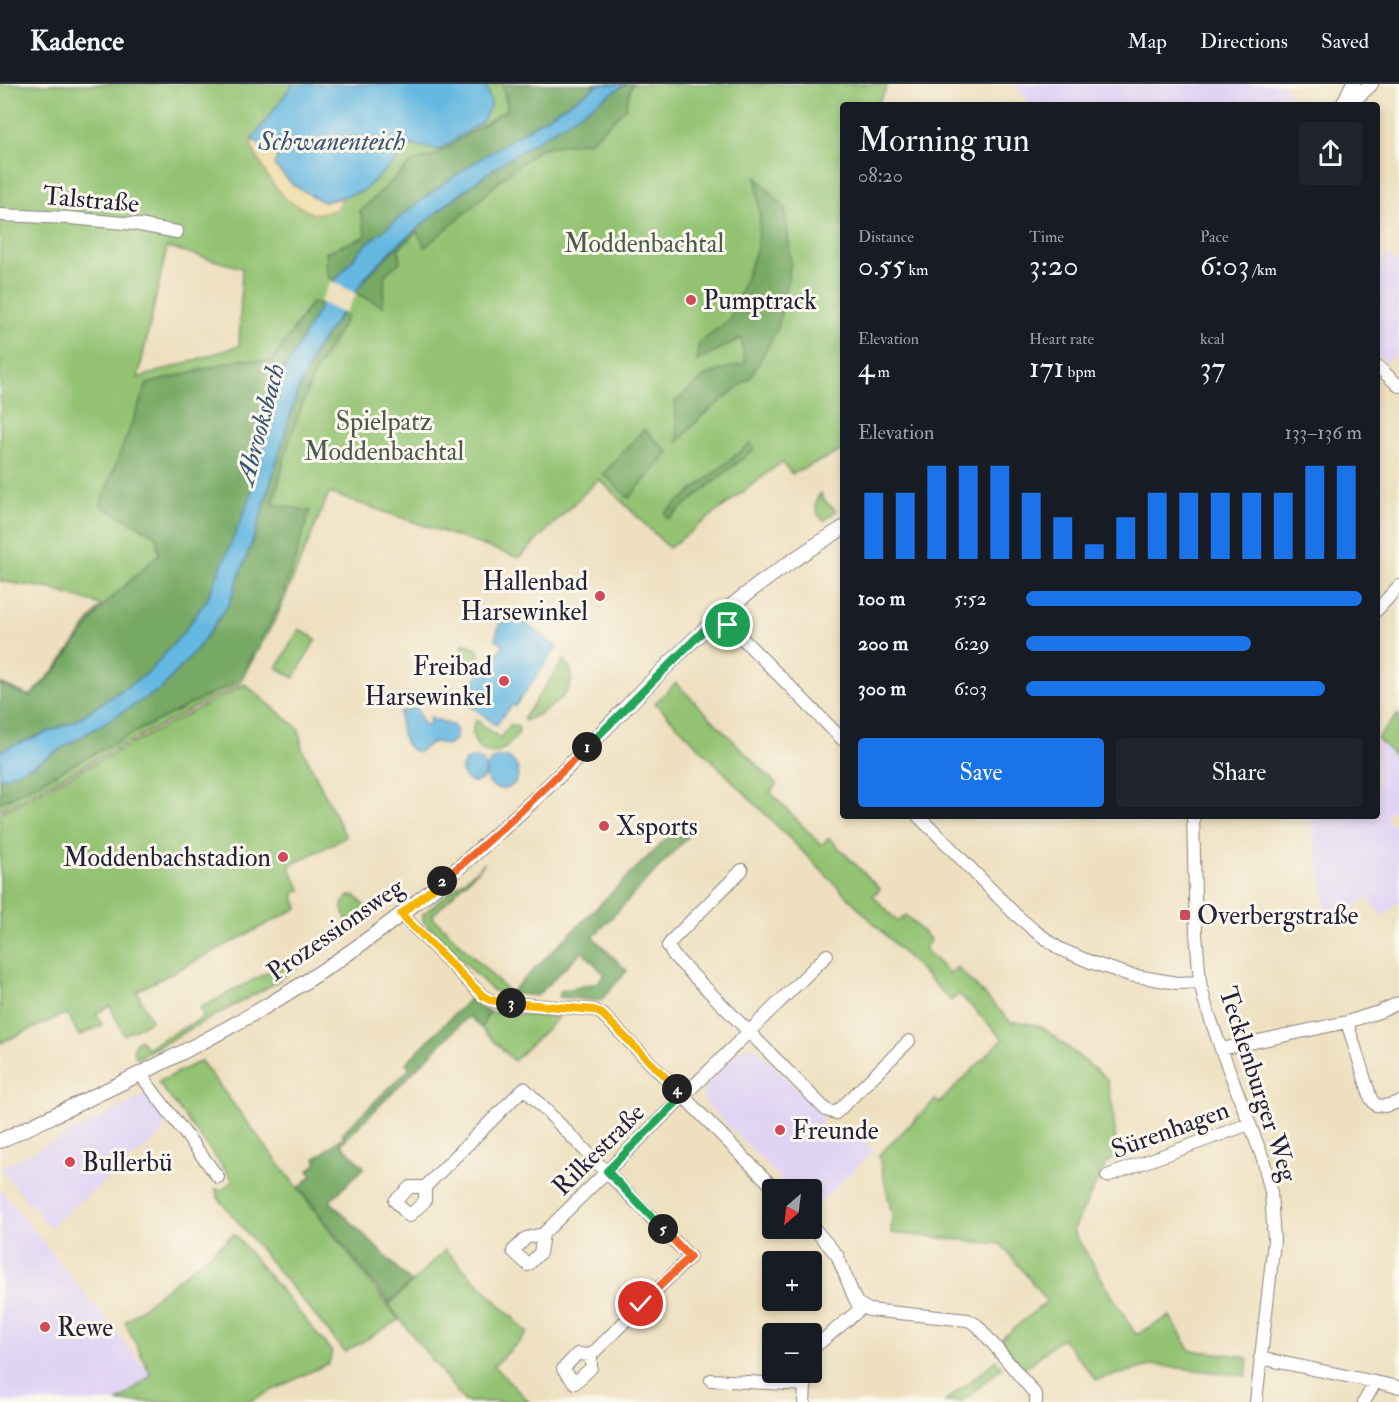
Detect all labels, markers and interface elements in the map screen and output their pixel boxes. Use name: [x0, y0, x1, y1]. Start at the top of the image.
text: Kadence: [30, 24, 124, 59]
text: Map: [1127, 28, 1167, 55]
text: Directions: [1200, 28, 1288, 55]
text: Saved: [1321, 28, 1369, 55]
text: Morning run: [858, 120, 1030, 161]
button: share: [1299, 122, 1362, 185]
water label: Schwanenteich: [257, 125, 406, 158]
text: 08:20: [858, 163, 903, 188]
street label: Talstraße: [42, 180, 140, 220]
text: Distance: [858, 227, 914, 247]
text: Time: [1029, 227, 1064, 247]
text: Pace: [1200, 227, 1229, 247]
park label: Moddenbachtal: [564, 228, 724, 260]
text: 0.55: [858, 247, 905, 284]
text: 3:20: [1029, 247, 1079, 284]
text: 6:03: [1200, 247, 1249, 284]
text: km: [905, 260, 929, 280]
text: /km: [1249, 260, 1277, 280]
place label: Pumptrack: [703, 285, 817, 318]
marker: Pumptrack: [684, 293, 698, 307]
text: Elevation: [858, 329, 919, 349]
text: Heart rate: [1029, 329, 1094, 349]
text: kcal: [1200, 329, 1225, 349]
text: 4: [858, 349, 874, 386]
text: 171: [1029, 349, 1064, 386]
text: 37: [1200, 349, 1225, 386]
water label: Abrooksbach: [228, 360, 292, 491]
text: m: [874, 362, 890, 382]
text: bpm: [1064, 362, 1096, 382]
park label: Spielpatz Moddenbachtal: [304, 406, 464, 468]
text: Elevation: [858, 420, 934, 445]
text: 133–136 m: [1285, 420, 1362, 445]
place label: Hallenbad Harsewinkel: [461, 566, 588, 628]
text: 100 m: [858, 586, 905, 611]
text: 5:52: [954, 586, 987, 611]
marker: Hallenbad Harsewinkel: [593, 589, 607, 603]
pin: [702, 599, 753, 650]
icon: arrive: [711, 608, 744, 641]
text: 200 m: [858, 631, 908, 656]
text: 6:29: [954, 631, 989, 656]
place label: Freibad Harsewinkel: [365, 651, 492, 713]
marker: Freibad Harsewinkel: [497, 674, 511, 688]
text: 300 m: [858, 676, 906, 701]
text: 6:03: [954, 676, 987, 701]
pin: 1: [572, 732, 602, 762]
text: 1: [584, 737, 590, 757]
button: Save: [858, 738, 1104, 807]
button: Share: [1116, 738, 1362, 807]
place label: Xsports: [616, 811, 698, 844]
marker: Xsports: [597, 819, 611, 833]
place label: Moddenbachstadion: [63, 842, 271, 874]
marker: Moddenbachstadion: [276, 850, 290, 864]
pin: 2: [427, 866, 457, 896]
street label: Prozessionsweg: [261, 870, 411, 989]
text: 2: [438, 871, 446, 891]
place label: Overbergstraße: [1197, 900, 1358, 932]
marker: Overbergstraße: [1178, 908, 1192, 922]
street label: Tecklenburger Weg: [1211, 983, 1305, 1187]
pin: 3: [496, 988, 526, 1018]
text: 3: [508, 993, 514, 1013]
pin: 4: [662, 1074, 692, 1104]
text: 4: [673, 1079, 681, 1099]
street label: Sürenhagen: [1107, 1094, 1234, 1166]
street label: Rilkestraße: [546, 1097, 652, 1203]
place label: Freunde: [792, 1115, 879, 1147]
marker: Freunde: [773, 1123, 787, 1137]
place label: Bullerbü: [82, 1147, 172, 1179]
marker: Bullerbü: [63, 1155, 77, 1169]
north arrow: [762, 1179, 822, 1239]
map controls: [762, 1179, 822, 1383]
pin: 5: [648, 1214, 678, 1244]
text: 5: [659, 1219, 667, 1239]
button: +: [762, 1251, 822, 1311]
pin: [615, 1278, 666, 1329]
icon: check: [624, 1287, 657, 1320]
place label: Rewe: [57, 1312, 113, 1344]
marker: Rewe: [38, 1320, 52, 1334]
button: −: [762, 1323, 822, 1383]

